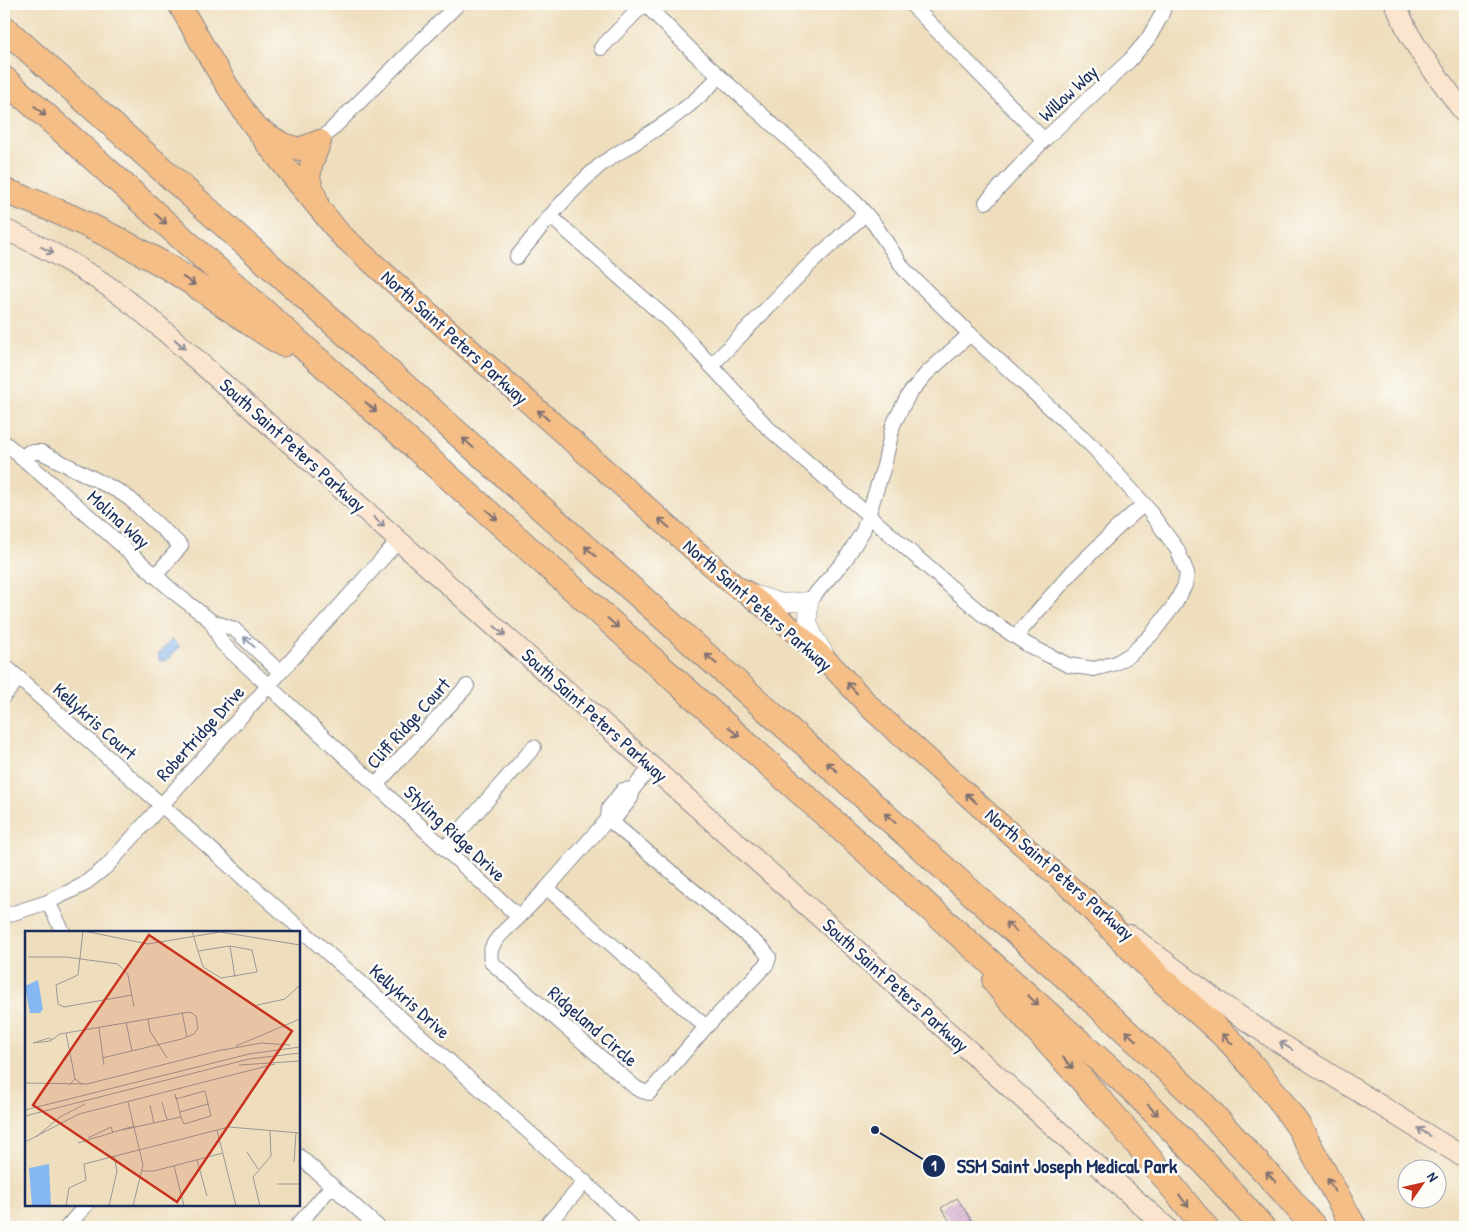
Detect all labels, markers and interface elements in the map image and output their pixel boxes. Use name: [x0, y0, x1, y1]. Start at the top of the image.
street label: Willow Way: [1033, 59, 1103, 127]
one-way arrow: [34, 105, 47, 116]
one-way arrow: [155, 213, 168, 225]
one-way arrow: [40, 245, 55, 255]
street label: North Saint Peters Parkway: [376, 264, 534, 410]
one-way arrow: [181, 276, 195, 286]
one-way arrow: [173, 338, 186, 350]
street label: South Saint Peters Parkway: [214, 372, 372, 518]
one-way arrow: [364, 401, 377, 413]
one-way arrow: [536, 410, 549, 421]
one-way arrow: [462, 437, 475, 448]
street label: Molina Way: [82, 484, 156, 554]
one-way arrow: [485, 510, 498, 521]
one-way arrow: [372, 517, 385, 528]
one-way arrow: [658, 518, 671, 529]
street label: North Saint Peters Parkway: [678, 533, 838, 677]
one-way arrow: [583, 545, 596, 556]
one-way arrow: [607, 618, 620, 629]
one-way arrow: [494, 625, 507, 636]
one-way arrow: [242, 637, 255, 648]
street label: South Saint Peters Parkway: [516, 642, 674, 788]
one-way arrow: [705, 653, 718, 664]
street label: Cliff Ridge Court: [360, 672, 456, 774]
street label: Kellykris Court: [48, 676, 143, 766]
street label: Robertridge Drive: [150, 679, 250, 787]
one-way arrow: [846, 681, 858, 694]
one-way arrow: [728, 726, 741, 738]
one-way arrow: [826, 761, 839, 773]
street label: Styling Ridge Drive: [398, 779, 512, 887]
one-way arrow: [965, 792, 978, 804]
street label: North Saint Peters Parkway: [980, 802, 1140, 946]
one-way arrow: [883, 813, 896, 824]
street label: South Saint Peters Parkway: [817, 912, 975, 1058]
one-way arrow: [1004, 921, 1017, 933]
inset map: [25, 931, 300, 1206]
street label: Kellykris Drive: [364, 958, 456, 1045]
street label: Ridgeland Circle: [543, 980, 644, 1073]
one-way arrow: [1027, 994, 1040, 1005]
one-way arrow: [1125, 1030, 1138, 1041]
one-way arrow: [1221, 1032, 1233, 1045]
one-way arrow: [1279, 1041, 1293, 1052]
one-way arrow: [1062, 1057, 1074, 1070]
one-way arrow: [1147, 1103, 1159, 1116]
one-way arrow: [1417, 1127, 1431, 1137]
callout: SSM Saint Joseph Medical Park: [922, 1148, 1187, 1183]
text: SSM Saint Joseph Medical Park: [957, 1152, 1178, 1180]
text: 1: [931, 1155, 937, 1176]
north arrow: [1396, 1158, 1446, 1208]
text: N: [1423, 1168, 1443, 1185]
one-way arrow: [1265, 1170, 1277, 1183]
one-way arrow: [1326, 1177, 1336, 1192]
one-way arrow: [1178, 1194, 1189, 1207]

